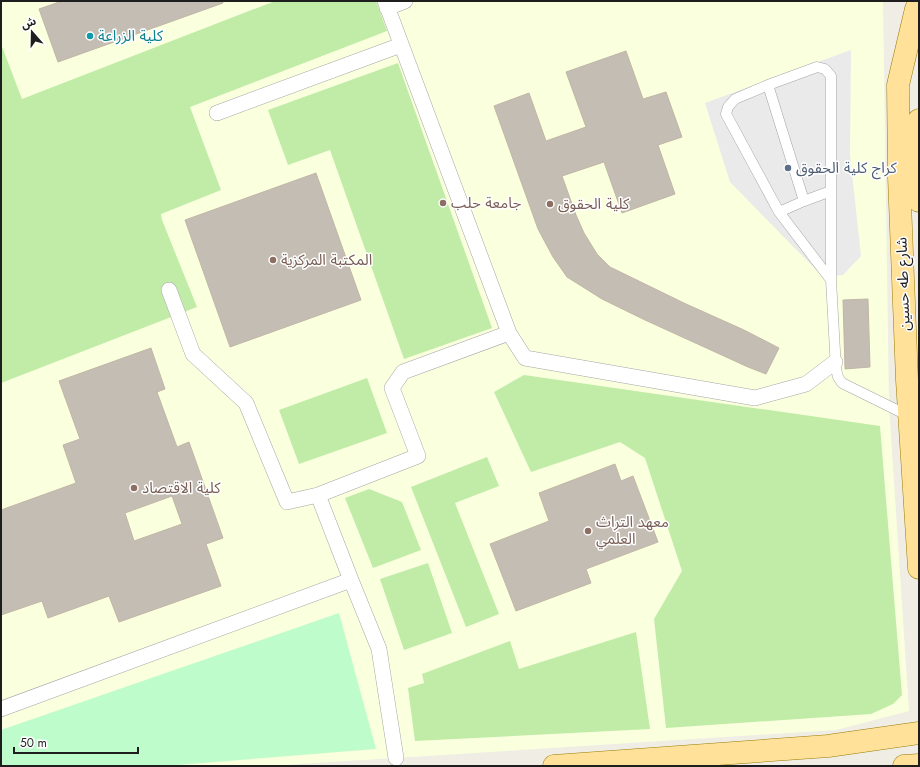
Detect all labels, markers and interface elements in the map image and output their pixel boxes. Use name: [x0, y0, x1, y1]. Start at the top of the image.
north arrow: [12, 12, 52, 52]
text: ش: [19, 13, 38, 33]
place label: كلية الزراعة: [98, 25, 164, 47]
marker: كلية الزراعة: [85, 31, 95, 41]
place label: كراج كلية الحقوق: [796, 157, 897, 180]
marker: كراج كلية الحقوق: [783, 163, 793, 173]
place label: جامعة حلب: [451, 192, 522, 214]
place label: كلية الحقوق: [558, 193, 630, 215]
marker: جامعة حلب: [438, 198, 448, 208]
marker: كلية الحقوق: [545, 199, 555, 209]
street label: شارع طه حسين: [890, 236, 917, 331]
place label: المكتبة المركزية: [281, 249, 372, 271]
marker: المكتبة المركزية: [268, 255, 278, 265]
place label: كلية الاقتصاد: [142, 477, 221, 499]
marker: كلية الاقتصاد: [129, 483, 139, 493]
place label: معهد التراث العلمي: [596, 511, 669, 550]
marker: معهد التراث العلمي: [583, 526, 593, 536]
scale bar: [14, 729, 138, 755]
text: 50 m: [20, 734, 47, 752]

